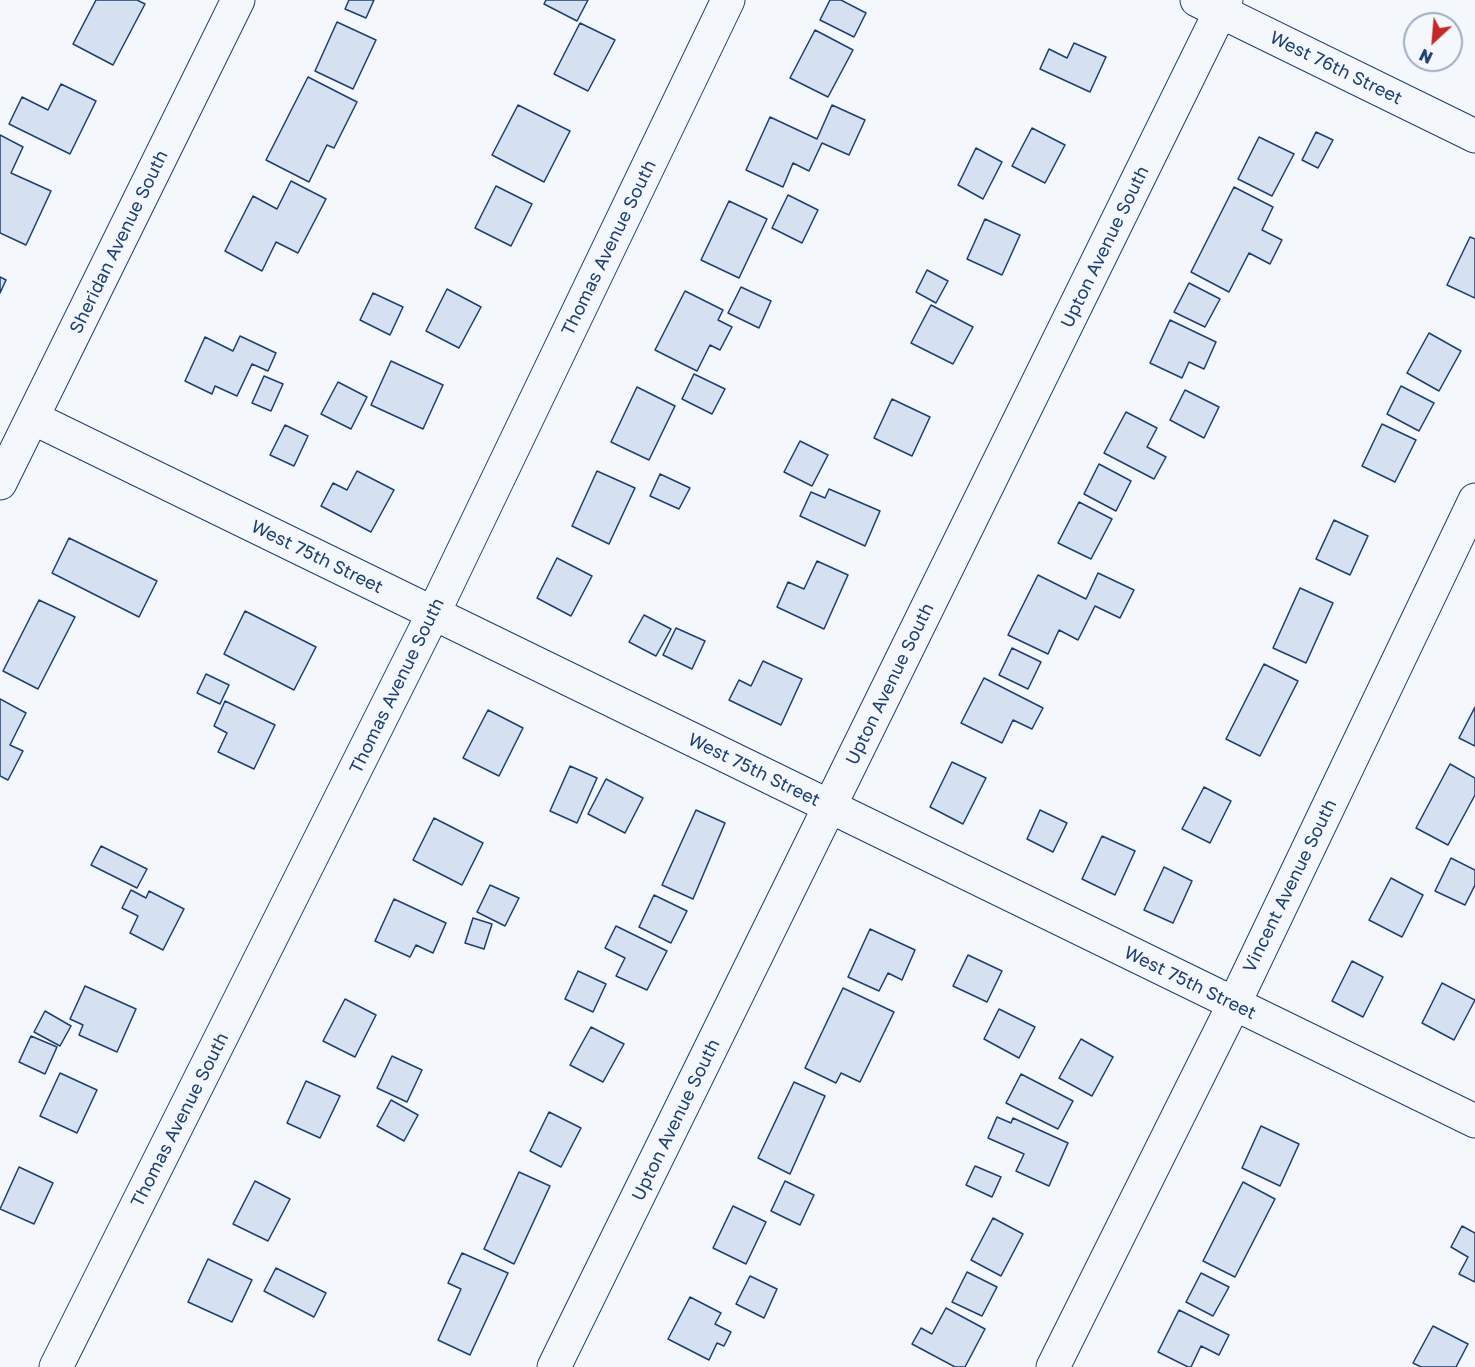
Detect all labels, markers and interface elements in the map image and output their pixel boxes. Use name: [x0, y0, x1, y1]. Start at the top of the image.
north arrow: [1403, 12, 1463, 72]
street label: West 76th Street: [1266, 27, 1406, 109]
text: N: [1416, 45, 1436, 68]
street label: Sheridan Avenue South: [65, 147, 173, 337]
street label: Thomas Avenue South: [557, 157, 661, 339]
street label: Upton Avenue South: [1056, 163, 1154, 331]
street label: West 75th Street: [247, 516, 387, 598]
street label: Thomas Avenue South: [345, 595, 449, 777]
street label: Upton Avenue South: [841, 600, 939, 768]
street label: West 75th Street: [684, 729, 824, 811]
street label: Vincent Avenue South: [1239, 796, 1341, 976]
street label: West 75th Street: [1120, 942, 1260, 1024]
street label: Thomas Avenue South: [127, 1029, 233, 1211]
street label: Upton Avenue South: [627, 1036, 725, 1204]

